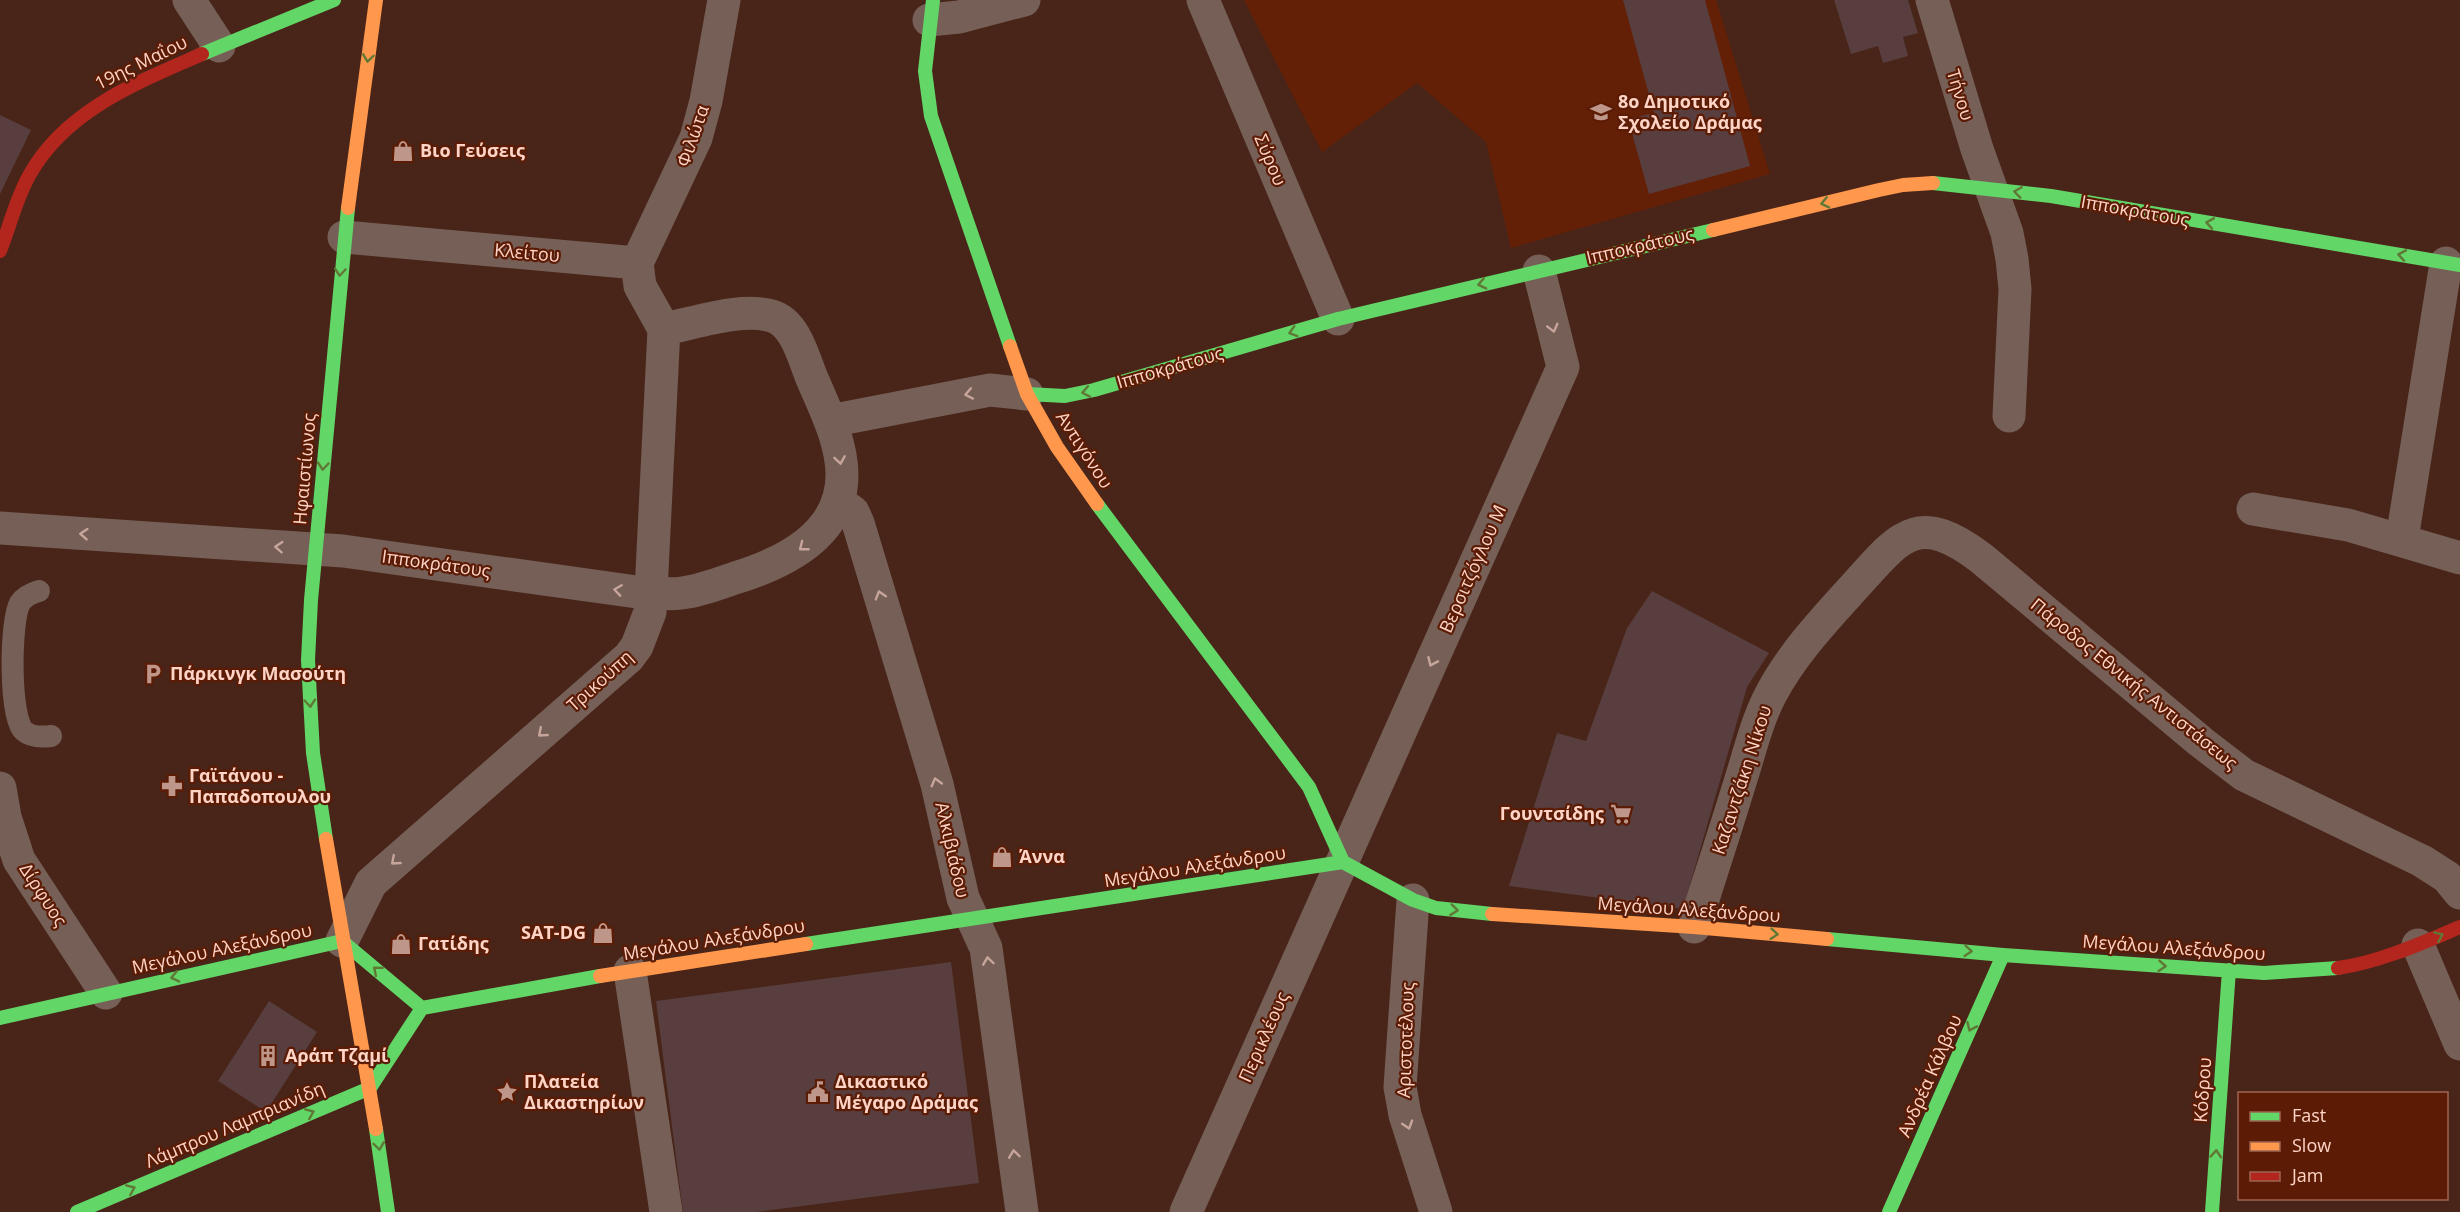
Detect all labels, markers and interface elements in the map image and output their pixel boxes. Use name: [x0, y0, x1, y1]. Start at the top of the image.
street label: 19ης Μαΐου: [90, 29, 191, 95]
one-way arrow: [362, 53, 375, 63]
street label: Τήνου: [1942, 66, 1980, 123]
place label: 8ο Δημοτικό Σχολείο Δράμας: [1618, 89, 1762, 134]
school or university icon: 8ο Δημοτικό Σχολείο Δράμας: [1589, 100, 1613, 124]
street label: Φιλώτα: [670, 102, 714, 170]
street label: Σύρου: [1249, 130, 1292, 189]
place label: Βιο Γεύσεις: [420, 138, 525, 162]
shop icon: Βιο Γεύσεις: [391, 139, 415, 163]
one-way arrow: [2013, 186, 2022, 199]
street label: Ιπποκράτους: [2079, 189, 2192, 231]
one-way arrow: [1820, 196, 1830, 209]
one-way arrow: [2205, 217, 2215, 230]
street label: Ιπποκράτους: [1584, 221, 1696, 269]
street label: Κλείτου: [493, 237, 561, 267]
one-way arrow: [2398, 250, 2407, 262]
one-way arrow: [334, 268, 347, 277]
one-way arrow: [1478, 277, 1488, 290]
one-way arrow: [1546, 322, 1559, 332]
one-way arrow: [1288, 325, 1299, 337]
street label: Ιπποκράτους: [1114, 340, 1226, 394]
one-way arrow: [1081, 385, 1091, 398]
one-way arrow: [965, 387, 975, 400]
street label: Αντιγόνου: [1051, 406, 1119, 493]
street label: Ηφαιστίωνος: [287, 412, 321, 526]
one-way arrow: [834, 456, 846, 465]
one-way arrow: [317, 462, 330, 471]
street label: Βερσιτζόγλου Μ: [1433, 501, 1511, 636]
one-way arrow: [80, 527, 89, 540]
one-way arrow: [799, 539, 810, 550]
one-way arrow: [274, 541, 283, 554]
street label: Ιπποκράτους: [380, 544, 492, 583]
one-way arrow: [613, 584, 623, 596]
one-way arrow: [875, 590, 887, 601]
street label: Πάροδος Εθνικής Αντιστάσεως: [2026, 592, 2243, 774]
street label: Τρικούπη: [561, 644, 637, 716]
one-way arrow: [1427, 655, 1439, 666]
place label: Πάρκινγκ Μασούτη: [170, 661, 346, 685]
parking icon: Πάρκινγκ Μασούτη: [141, 662, 165, 686]
one-way arrow: [303, 698, 316, 707]
street label: Καζαντζάκη Νίκου: [1706, 702, 1777, 857]
one-way arrow: [538, 726, 549, 737]
place label: Γαϊτάνου - Παπαδοπουλου: [189, 763, 331, 808]
pharmacy icon: Γαϊτάνου - Παπαδοπουλου: [160, 774, 184, 798]
one-way arrow: [931, 777, 943, 788]
street label: Αλκιβιάδου: [930, 800, 976, 900]
place label: Γουντσίδης: [1500, 801, 1604, 825]
supermarket icon: Γουντσίδης: [1609, 802, 1633, 826]
street label: Μεγάλου Αλεξάνδρου: [1102, 840, 1287, 892]
place label: Άννα: [1019, 844, 1065, 868]
shop icon: Άννα: [990, 845, 1014, 869]
one-way arrow: [391, 854, 402, 865]
street label: Δίρφυος: [15, 858, 73, 931]
street label: Μεγάλου Αλεξάνδρου: [1597, 891, 1781, 927]
one-way arrow: [1449, 903, 1458, 916]
street label: Μεγάλου Αλεξάνδρου: [621, 913, 806, 965]
street label: Μεγάλου Αλεξάνδρου: [130, 917, 314, 979]
place label: SAT-DG: [521, 920, 586, 944]
shop icon: SAT-DG: [591, 921, 615, 945]
one-way arrow: [1769, 927, 1778, 940]
street label: Μεγάλου Αλεξάνδρου: [2082, 929, 2266, 965]
place label: Γατίδης: [418, 931, 489, 955]
one-way arrow: [2433, 931, 2444, 943]
shop icon: Γατίδης: [389, 932, 413, 956]
one-way arrow: [1963, 945, 1972, 958]
one-way arrow: [982, 956, 995, 965]
one-way arrow: [2158, 959, 2167, 972]
one-way arrow: [373, 967, 384, 978]
one-way arrow: [170, 970, 180, 983]
street label: Αριστοτέλους: [1391, 981, 1419, 1098]
street label: Περικλέους: [1232, 987, 1294, 1086]
street label: Ανδρέα Κάλβου: [1891, 1011, 1967, 1141]
one-way arrow: [1966, 1021, 1978, 1032]
place label: Αράπ Τζαμί: [285, 1043, 388, 1067]
building icon: Αράπ Τζαμί: [256, 1044, 280, 1068]
street label: Κόδρου: [2188, 1057, 2216, 1123]
place label: Πλατεία Δικαστηρίων: [524, 1069, 644, 1114]
place label: Δικαστικό Μέγαρο Δράμας: [835, 1069, 978, 1114]
street label: Λάμπρου Λαμπριανίδη: [141, 1075, 328, 1173]
place icon: Πλατεία Δικαστηρίων: [495, 1080, 519, 1104]
public building icon: Δικαστικό Μέγαρο Δράμας: [806, 1080, 830, 1104]
legend: [2238, 1092, 2448, 1200]
text: Fast: [2292, 1103, 2326, 1127]
one-way arrow: [304, 1108, 315, 1120]
one-way arrow: [1401, 1119, 1413, 1130]
text: Slow: [2292, 1133, 2331, 1157]
one-way arrow: [372, 1141, 384, 1151]
one-way arrow: [1008, 1149, 1020, 1159]
one-way arrow: [2209, 1149, 2222, 1158]
text: Jam: [2290, 1163, 2324, 1187]
one-way arrow: [124, 1184, 135, 1196]

